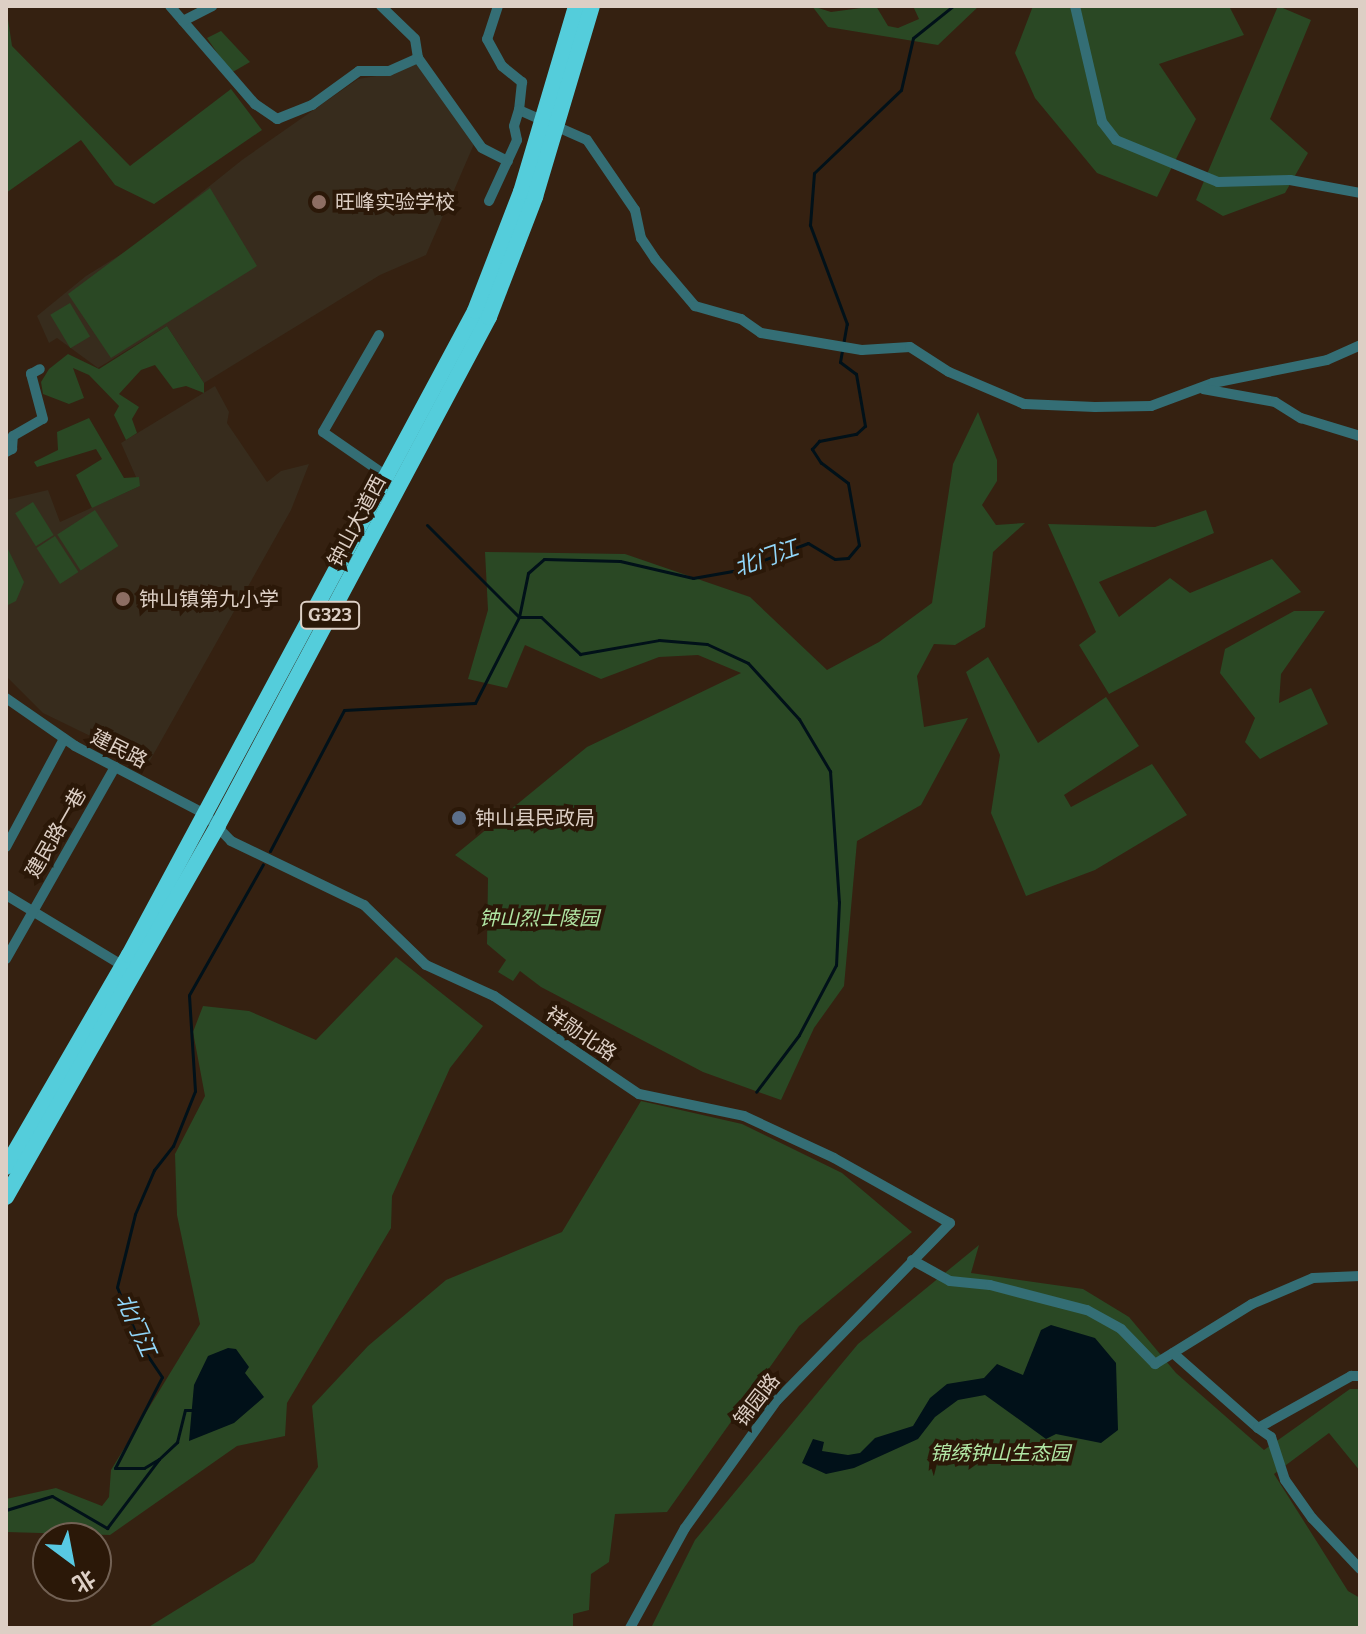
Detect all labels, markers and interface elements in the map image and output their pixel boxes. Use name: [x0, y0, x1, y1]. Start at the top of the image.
place label: 旺峰实验学校: [335, 190, 455, 214]
marker: 旺峰实验学校: [310, 193, 328, 211]
street label: 钟山大道西: [323, 471, 391, 571]
water label: 北门江: [731, 535, 801, 581]
place label: 钟山镇第九小学: [139, 587, 279, 611]
marker: 钟山镇第九小学: [114, 590, 132, 608]
road number: G323: [300, 601, 360, 629]
street label: 建民路: [87, 725, 151, 773]
street label: 建民路一巷: [21, 784, 91, 882]
place label: 钟山县民政局: [475, 806, 595, 830]
marker: 钟山县民政局: [450, 809, 468, 827]
park label: 钟山烈士陵园: [479, 906, 599, 930]
street label: 祥勋北路: [541, 1002, 621, 1066]
water label: 北门江: [111, 1289, 161, 1361]
street label: 锦园路: [729, 1369, 785, 1431]
park label: 锦绣钟山生态园: [930, 1441, 1070, 1465]
north arrow: [32, 1522, 112, 1602]
text: 北: [67, 1564, 100, 1598]

